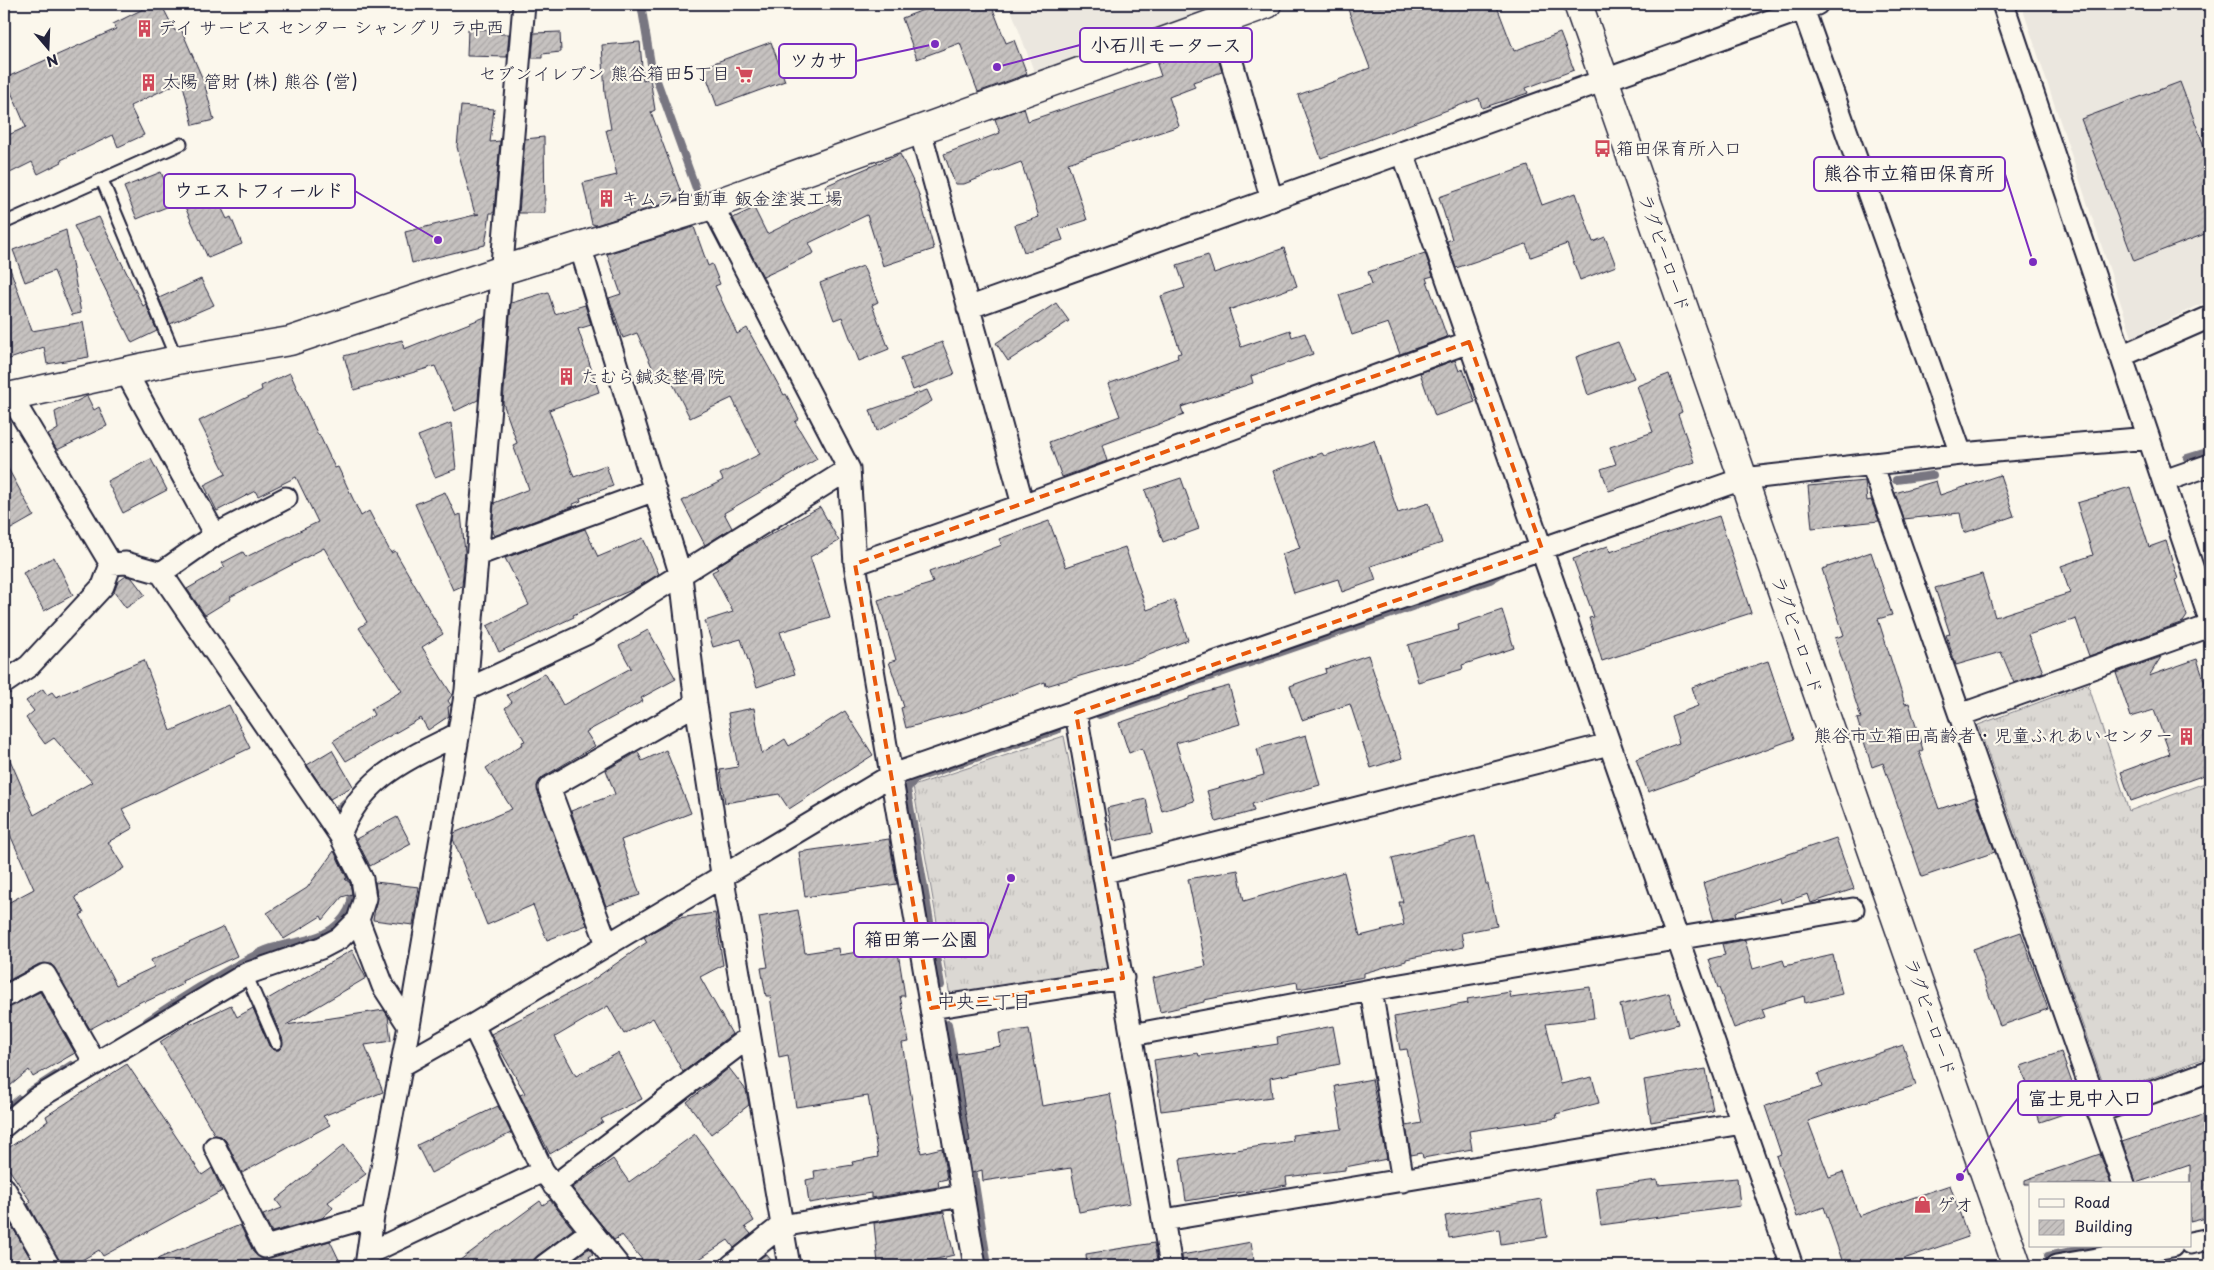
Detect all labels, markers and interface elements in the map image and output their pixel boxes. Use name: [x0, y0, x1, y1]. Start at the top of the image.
place label: デイ サービス センター シャングリ ラ中西: [158, 13, 504, 40]
building icon: デイ サービス センター シャングリ ラ中西: [134, 18, 154, 38]
north arrow: [22, 22, 72, 72]
callout: 小石川モータース: [1080, 28, 1252, 62]
text: 小石川モータース: [1091, 30, 1241, 58]
callout: ツカサ: [779, 44, 856, 78]
text: ツカサ: [789, 45, 847, 73]
text: N: [44, 49, 61, 72]
place label: セブンイレブン 熊谷箱田5丁目: [479, 59, 730, 86]
supermarket icon: セブンイレブン 熊谷箱田5丁目: [734, 64, 754, 84]
place label: 太陽 管財 (株) 熊谷 (営): [162, 67, 358, 94]
building icon: 太陽 管財 (株) 熊谷 (営): [138, 72, 158, 92]
place label: 箱田保育所入口: [1616, 134, 1742, 161]
bus stop icon: 箱田保育所入口: [1592, 139, 1612, 159]
callout: 熊谷市立箱田保育所: [1814, 157, 2005, 191]
text: 熊谷市立箱田保育所: [1823, 158, 1995, 186]
callout: ウエストフィールド: [164, 174, 355, 208]
text: ウエストフィールド: [174, 175, 344, 203]
place label: キムラ自動車 鈑金塗装工場: [621, 184, 843, 211]
building icon: キムラ自動車 鈑金塗装工場: [597, 189, 617, 209]
street label: ラグビーロード: [1633, 190, 1698, 315]
place label: たむら鍼灸整骨院: [581, 362, 725, 389]
building icon: たむら鍼灸整骨院: [557, 367, 577, 387]
street label: ラグビーロード: [1766, 572, 1831, 697]
place label: 熊谷市立箱田高齢者・児童ふれあいセンター: [1814, 721, 2173, 748]
building icon: 熊谷市立箱田高齢者・児童ふれあいセンター: [2177, 726, 2197, 746]
callout: 箱田第一公園: [854, 923, 988, 957]
text: 箱田第一公園: [864, 924, 978, 952]
street label: ラグビーロード: [1899, 954, 1964, 1079]
district label: 中央二丁目: [936, 986, 1032, 1014]
callout: 富士見中入口: [2018, 1081, 2152, 1115]
text: 富士見中入口: [2028, 1083, 2142, 1111]
legend: [2029, 1182, 2192, 1248]
place label: ゲオ: [1937, 1190, 1973, 1217]
text: Road: [2074, 1190, 2110, 1213]
shop icon: ゲオ: [1913, 1195, 1933, 1215]
text: Building: [2074, 1214, 2133, 1237]

